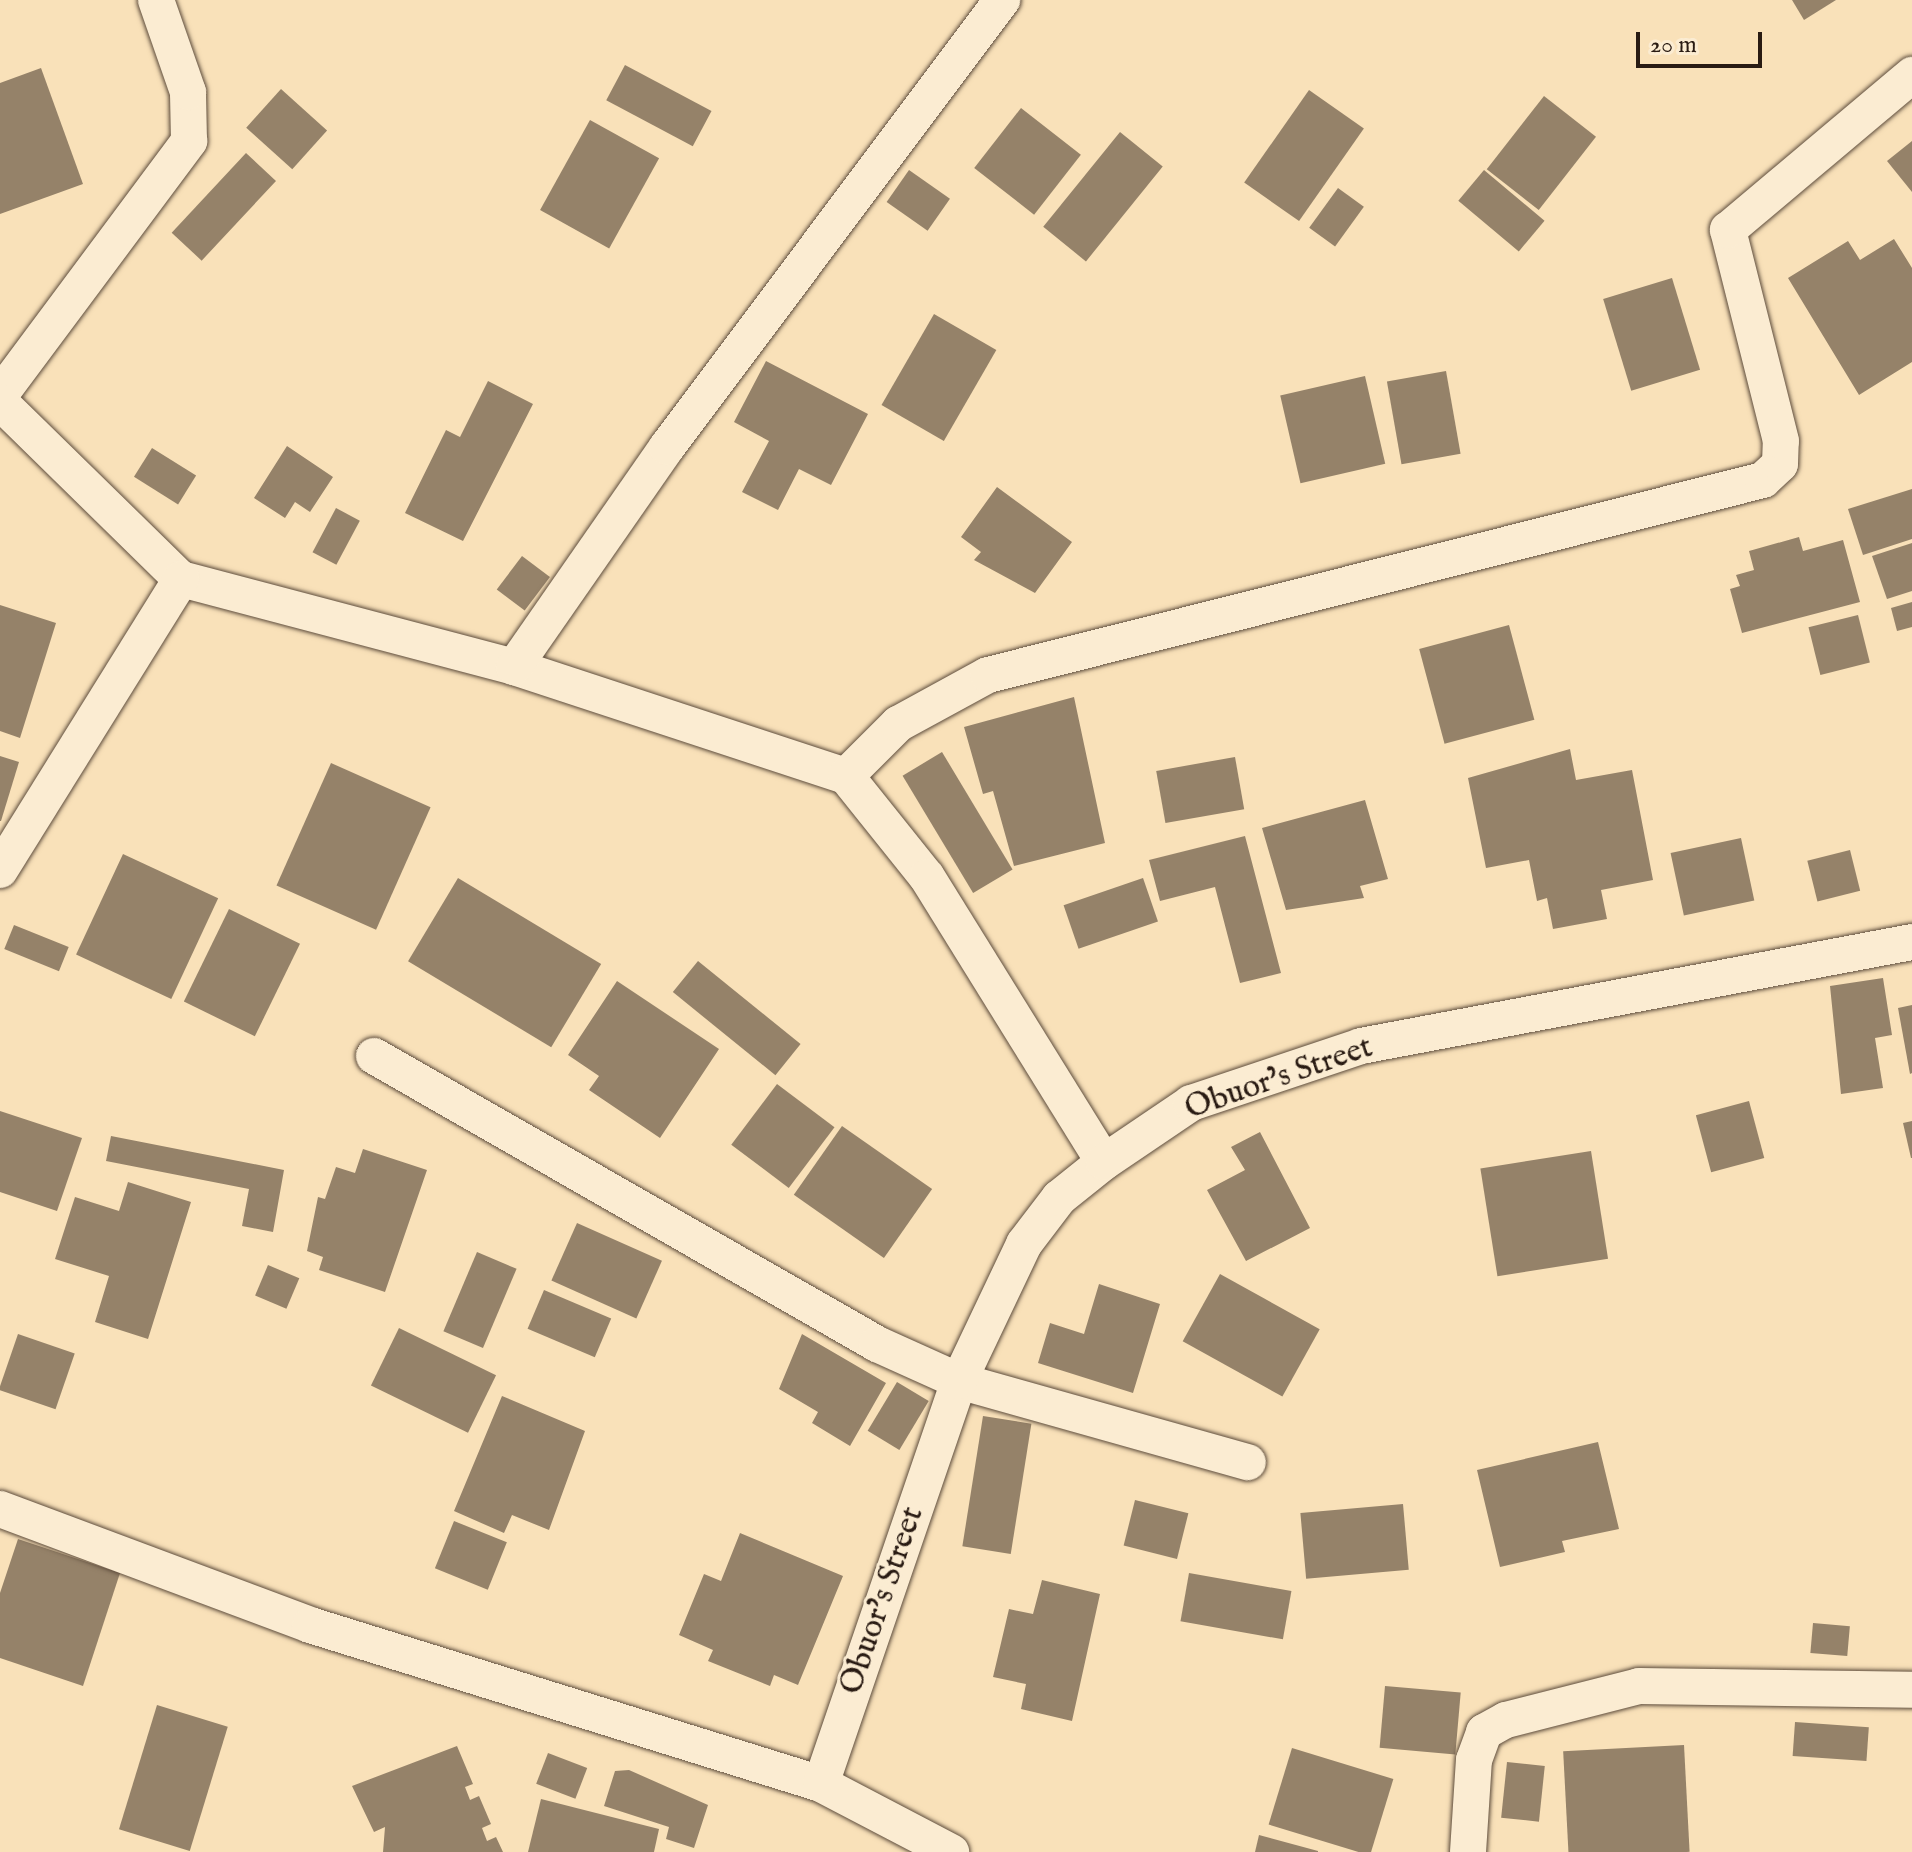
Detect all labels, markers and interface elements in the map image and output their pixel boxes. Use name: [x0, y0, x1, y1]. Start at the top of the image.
scale bar: [1640, 16, 1766, 66]
text: 20 m: [1650, 30, 1697, 61]
street label: Obuor’s Street: [1180, 1029, 1378, 1129]
street label: Obuor’s Street: [833, 1502, 933, 1700]

